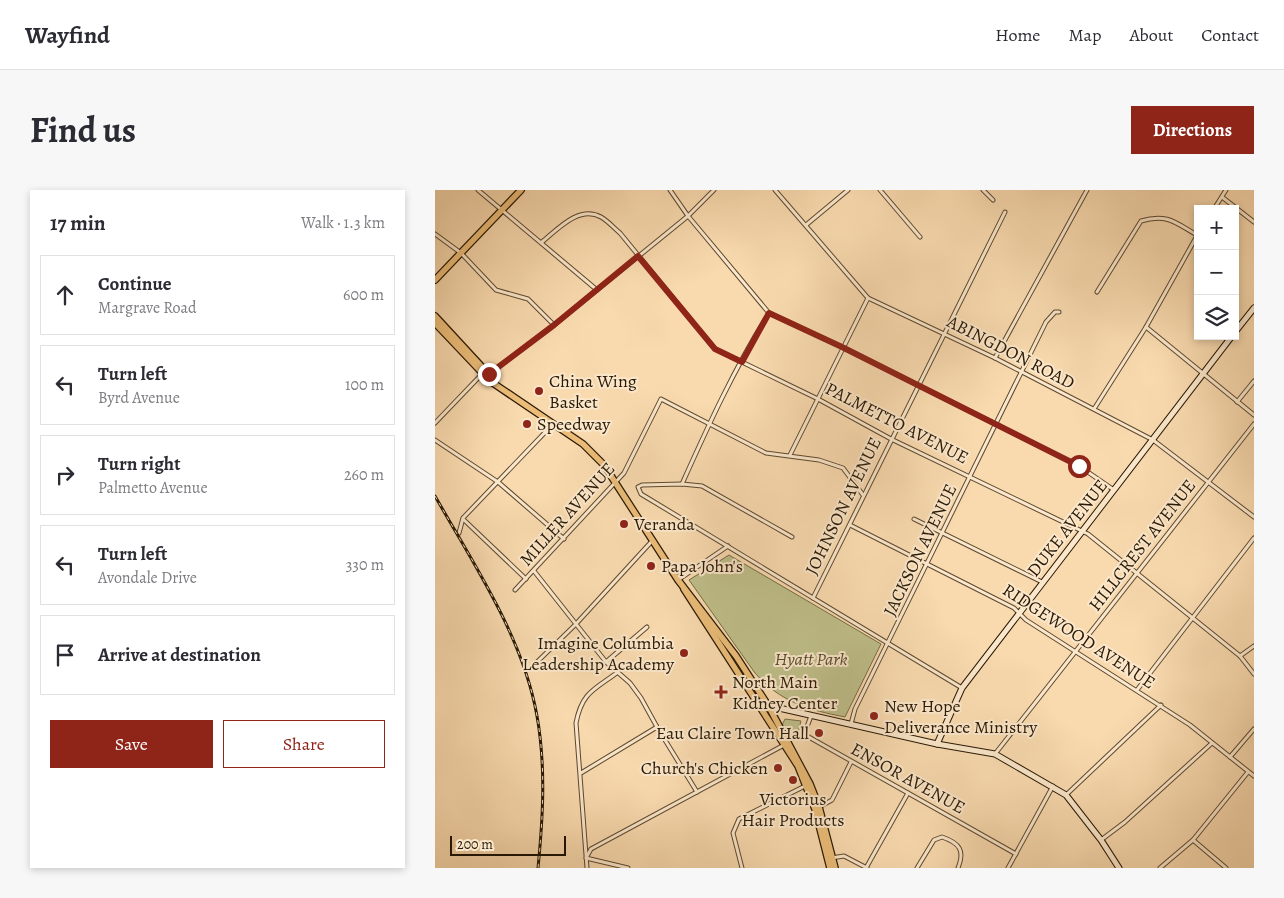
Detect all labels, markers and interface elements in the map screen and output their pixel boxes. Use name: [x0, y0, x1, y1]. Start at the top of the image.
text: Wayfind: [25, 19, 110, 51]
text: Home: [995, 23, 1040, 47]
text: Map: [1068, 23, 1101, 47]
text: About: [1129, 23, 1173, 47]
text: Contact: [1201, 23, 1259, 47]
text: Find us: [30, 106, 136, 154]
button: Directions: [1131, 106, 1254, 154]
map controls: [1194, 205, 1239, 340]
button: +: [1194, 205, 1239, 250]
text: 17 min: [50, 209, 106, 237]
text: Walk · 1.3 km: [301, 212, 385, 234]
button: −: [1194, 250, 1239, 295]
text: Continue: [98, 271, 172, 297]
icon: ahead: [51, 281, 79, 309]
text: 600 m: [343, 284, 384, 306]
button: layers: [1194, 295, 1239, 340]
text: Margrave Road: [98, 297, 197, 319]
street label: ABINGDON ROAD: [942, 309, 1079, 395]
text: Turn left: [98, 361, 167, 387]
route end: [478, 363, 501, 386]
place label: China Wing Basket: [549, 369, 637, 414]
icon: left: [51, 371, 79, 399]
text: 100 m: [345, 374, 384, 396]
street label: PALMETTO AVENUE: [821, 376, 973, 470]
marker: China Wing Basket: [533, 385, 545, 397]
text: Byrd Avenue: [98, 387, 180, 409]
place label: Speedway: [537, 412, 611, 436]
marker: Speedway: [521, 418, 533, 430]
street label: JOHNSON AVENUE: [799, 433, 887, 579]
text: Turn right: [98, 451, 180, 477]
route start: [1068, 455, 1091, 478]
street label: MILLER AVENUE: [514, 457, 620, 571]
icon: right: [51, 461, 79, 489]
text: 260 m: [344, 464, 384, 486]
street label: DUKE AVENUE: [1021, 474, 1113, 582]
street label: HILLCREST AVENUE: [1083, 474, 1201, 616]
text: Palmetto Avenue: [98, 477, 208, 499]
street label: JACKSON AVENUE: [878, 480, 962, 620]
place label: Veranda: [633, 512, 695, 536]
marker: Veranda: [618, 518, 630, 530]
text: Turn left: [98, 541, 167, 567]
icon: left: [51, 551, 79, 579]
text: 330 m: [346, 554, 384, 576]
place label: Papa John's: [661, 554, 743, 578]
marker: Papa John's: [645, 560, 657, 572]
text: Avondale Drive: [98, 567, 197, 589]
street label: RIDGEWOOD AVENUE: [998, 578, 1160, 694]
place label: Imagine Columbia Leadership Academy: [522, 631, 675, 676]
icon: arrive: [51, 641, 79, 669]
text: Arrive at destination: [98, 642, 261, 668]
marker: Imagine Columbia Leadership Academy: [678, 647, 690, 659]
park label: Hyatt Park: [775, 647, 847, 671]
place label: North Main Kidney Center: [732, 670, 837, 715]
marker: North Main Kidney Center: [714, 685, 728, 699]
place label: New Hope Deliverance Ministry: [884, 694, 1038, 739]
marker: New Hope Deliverance Ministry: [868, 710, 880, 722]
button: Save: [50, 720, 213, 768]
button: Share: [223, 720, 385, 768]
place label: Eau Claire Town Hall: [656, 721, 810, 745]
marker: Eau Claire Town Hall: [813, 727, 825, 739]
street label: ENSOR AVENUE: [846, 737, 970, 819]
place label: Church's Chicken: [641, 756, 768, 780]
marker: Church's Chicken: [772, 762, 784, 774]
marker: Victorius Hair Products: [787, 774, 799, 786]
place label: Victorius Hair Products: [742, 787, 844, 832]
scale bar: [450, 833, 566, 856]
text: 200 m: [457, 835, 493, 854]

